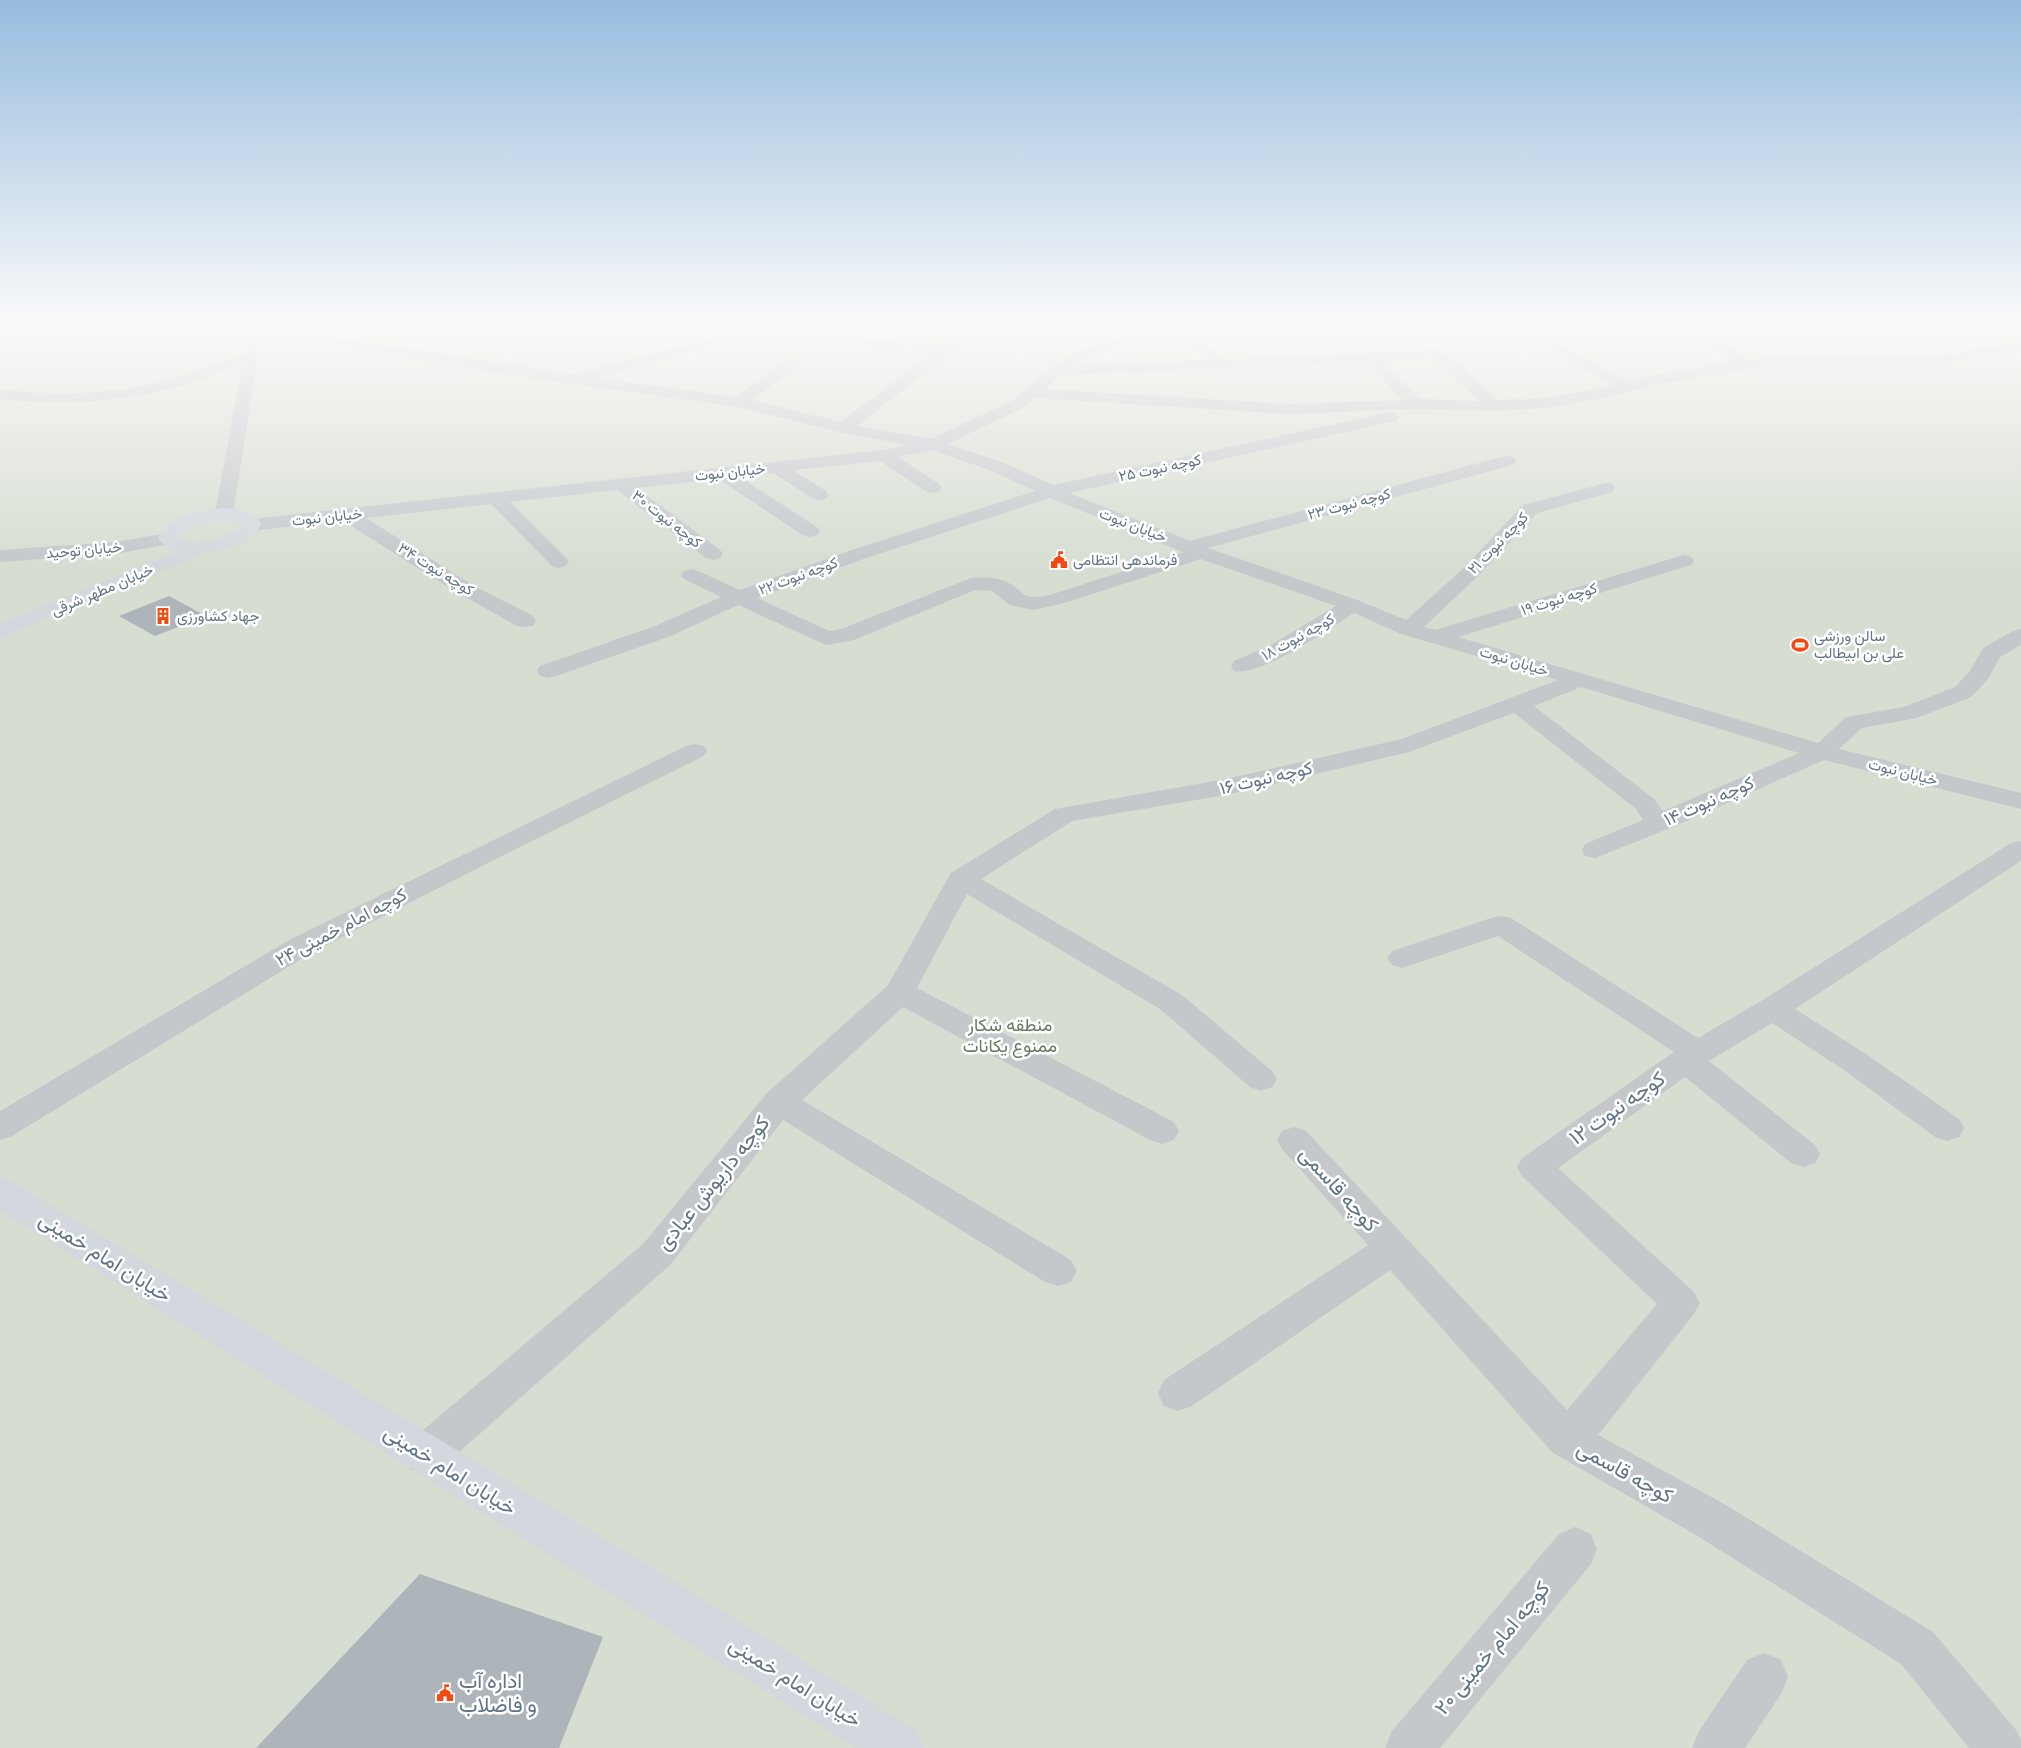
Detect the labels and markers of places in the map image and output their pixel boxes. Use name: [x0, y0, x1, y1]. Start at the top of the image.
public building icon: فرماندهی انتظامی: [1049, 550, 1069, 570]
place label: فرماندهی انتظامی: [1073, 551, 1178, 570]
building icon: جهاد کشاورزی: [153, 606, 173, 626]
place label: جهاد کشاورزی: [177, 607, 260, 626]
place label: سالن ورزشی علی بن ابیطالب: [1814, 627, 1904, 663]
sports icon: سالن ورزشی علی بن ابیطالب: [1790, 635, 1810, 655]
place label: اداره آب و فاضلاب: [459, 1668, 537, 1718]
public building icon: اداره آب و فاضلاب: [435, 1683, 455, 1703]

